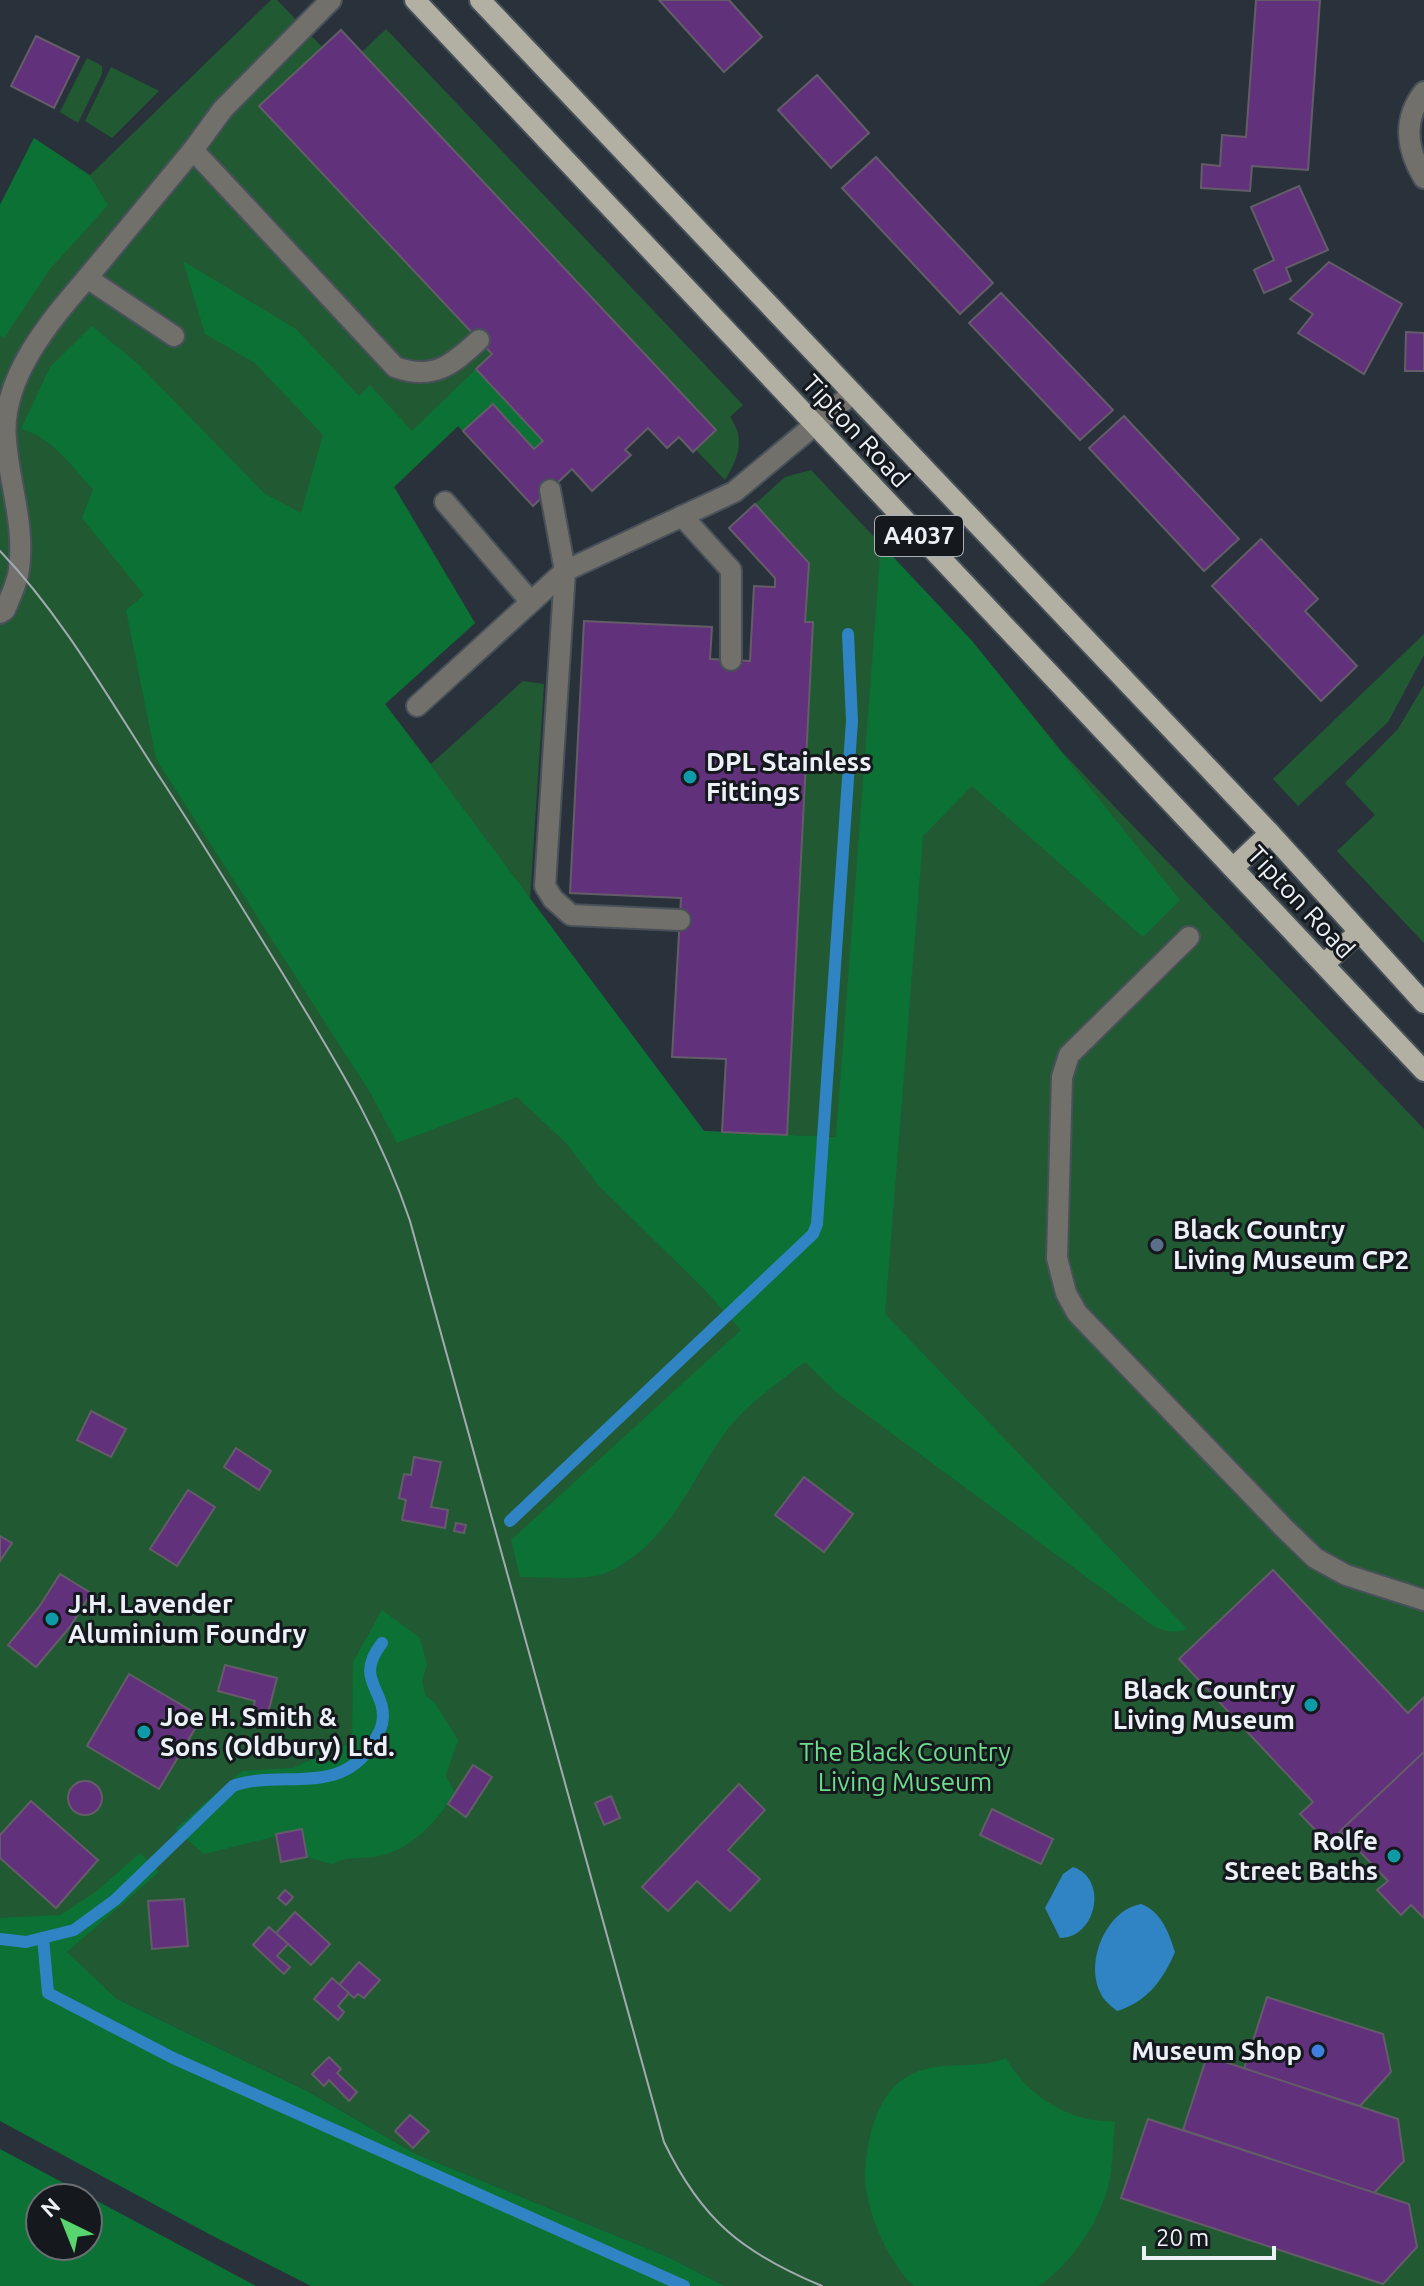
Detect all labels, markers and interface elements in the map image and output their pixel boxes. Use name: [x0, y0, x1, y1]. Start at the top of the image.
street label: Tipton Road: [797, 369, 916, 493]
road number: A4037: [875, 516, 963, 556]
place label: DPL Stainless Fittings: [706, 747, 871, 806]
marker: DPL Stainless Fittings: [681, 768, 699, 786]
street label: Tipton Road: [1242, 840, 1361, 964]
place label: Black Country Living Museum CP2: [1173, 1215, 1409, 1274]
marker: Black Country Living Museum CP2: [1148, 1236, 1166, 1254]
place label: J.H. Lavender Aluminium Foundry: [68, 1589, 307, 1648]
marker: J.H. Lavender Aluminium Foundry: [43, 1610, 61, 1628]
place label: Black Country Living Museum: [1113, 1675, 1295, 1734]
marker: Black Country Living Museum: [1302, 1696, 1320, 1714]
place label: Joe H. Smith & Sons (Oldbury) Ltd.: [160, 1702, 395, 1761]
marker: Joe H. Smith & Sons (Oldbury) Ltd.: [135, 1723, 153, 1741]
park label: The Black Country Living Museum: [799, 1737, 1011, 1796]
place label: Rolfe Street Baths: [1224, 1826, 1378, 1885]
marker: Rolfe Street Baths: [1385, 1847, 1403, 1865]
place label: Museum Shop: [1131, 2036, 1302, 2065]
marker: Museum Shop: [1309, 2042, 1327, 2060]
north arrow: [24, 2182, 104, 2262]
text: N: [35, 2192, 65, 2222]
scale bar: [1144, 2210, 1274, 2260]
text: 20 m: [1156, 2224, 1209, 2251]

